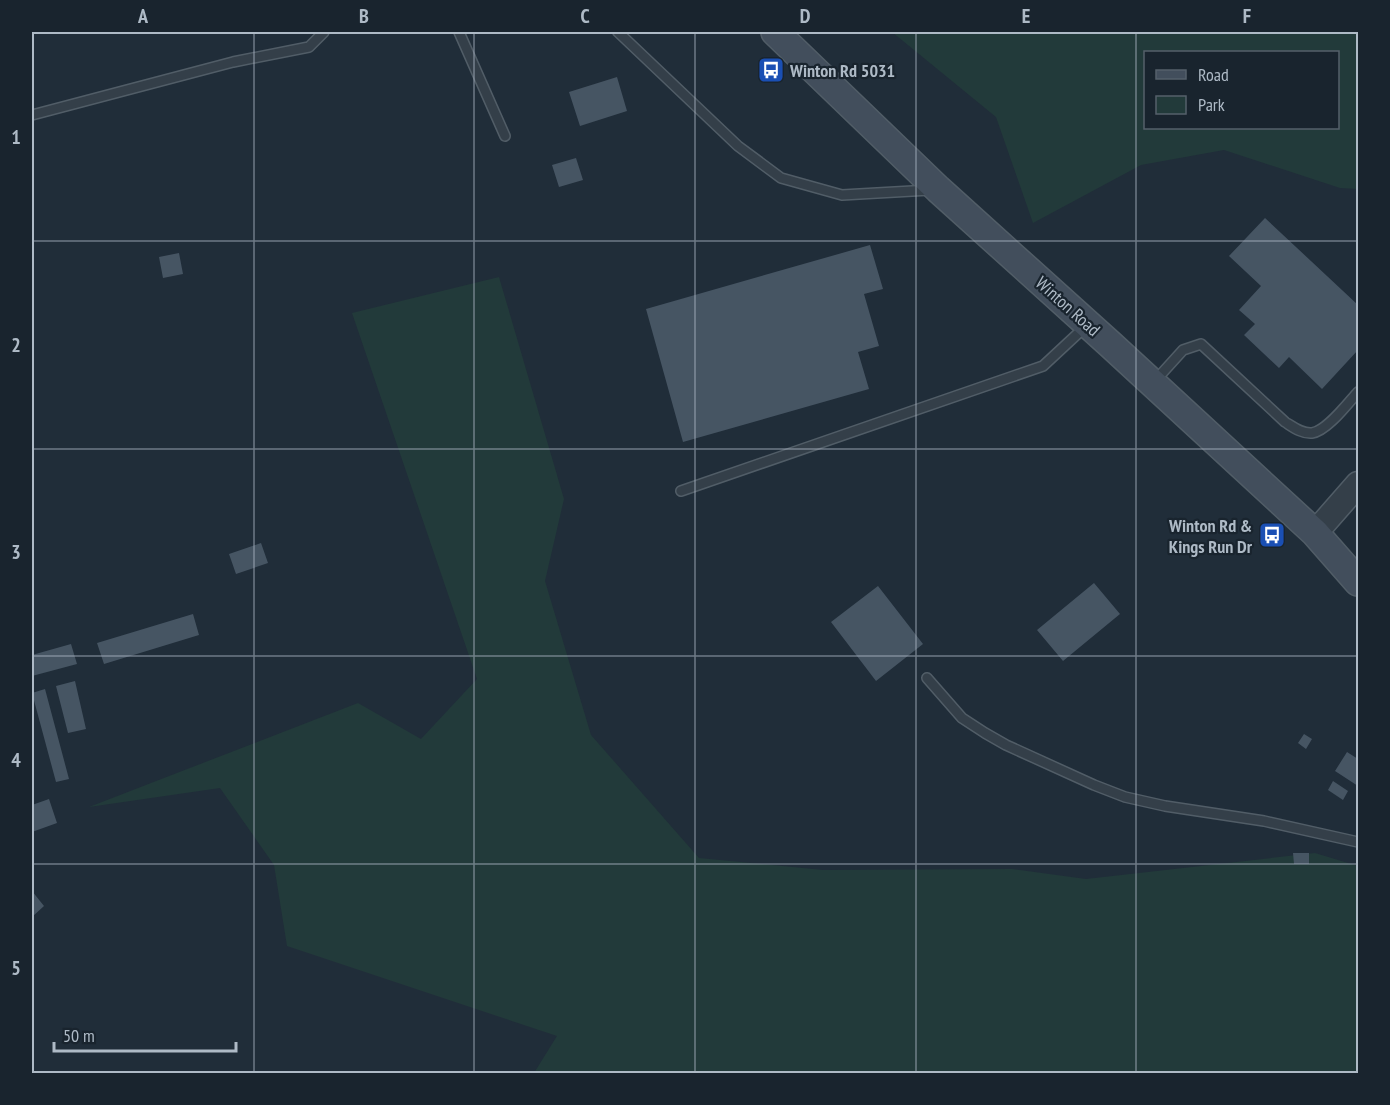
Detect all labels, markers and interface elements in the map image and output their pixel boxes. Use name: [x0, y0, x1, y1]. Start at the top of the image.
text: A: [137, 3, 149, 29]
text: B: [359, 3, 369, 29]
text: C: [580, 3, 590, 29]
text: D: [800, 3, 811, 29]
text: E: [1022, 3, 1030, 29]
text: F: [1243, 3, 1251, 29]
legend: [1144, 51, 1339, 129]
bus stop icon: Winton Rd 5031: [756, 55, 786, 85]
place label: Winton Rd 5031: [789, 59, 895, 82]
text: Road: [1198, 63, 1229, 86]
text: Park: [1198, 93, 1225, 116]
text: 1: [11, 124, 21, 150]
street label: Winton Road: [1031, 271, 1105, 341]
text: 2: [11, 332, 21, 358]
place label: Winton Rd & Kings Run Dr: [1168, 514, 1253, 558]
bus stop icon: Winton Rd & Kings Run Dr: [1257, 520, 1287, 550]
text: 3: [11, 539, 21, 565]
text: 4: [11, 747, 21, 773]
text: 5: [11, 955, 21, 981]
scale bar: [54, 1015, 236, 1053]
text: 50 m: [63, 1024, 95, 1047]

